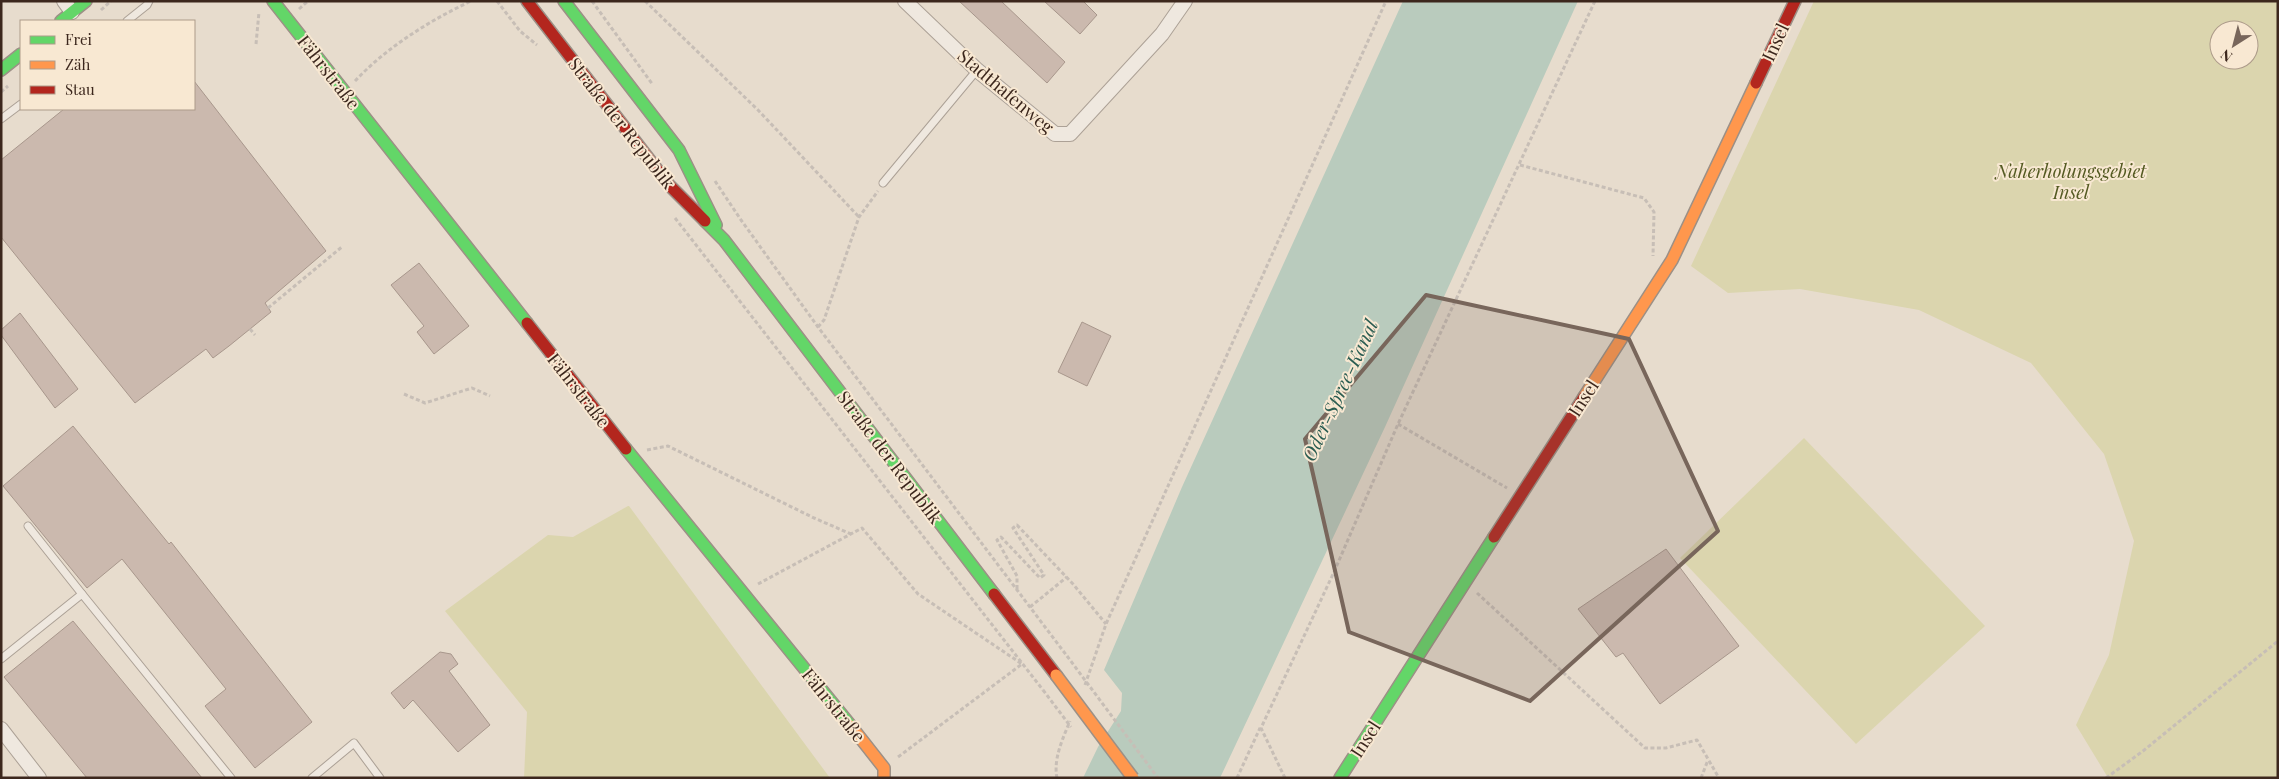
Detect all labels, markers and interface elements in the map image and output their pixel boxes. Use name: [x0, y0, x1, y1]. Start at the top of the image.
street label: Insel: [1756, 19, 1794, 65]
legend: [20, 20, 195, 110]
north arrow: [2209, 20, 2259, 70]
text: Frei: [65, 29, 93, 49]
street label: Fährstraße: [292, 30, 366, 114]
street label: Stadthafenweg: [953, 44, 1060, 139]
text: N: [2216, 45, 2236, 67]
street label: Straße der Republik: [563, 52, 681, 194]
text: Zäh: [65, 54, 90, 74]
text: Stau: [65, 79, 95, 99]
park label: Naherholungsgebiet Insel: [1994, 159, 2147, 204]
water label: Oder-Spree-Kanal: [1295, 315, 1383, 465]
street label: Fährstraße: [542, 348, 616, 432]
street label: Insel: [1562, 375, 1604, 421]
street label: Straße der Republik: [832, 386, 948, 529]
street label: Fährstraße: [797, 663, 871, 747]
street label: Insel: [1344, 716, 1386, 762]

